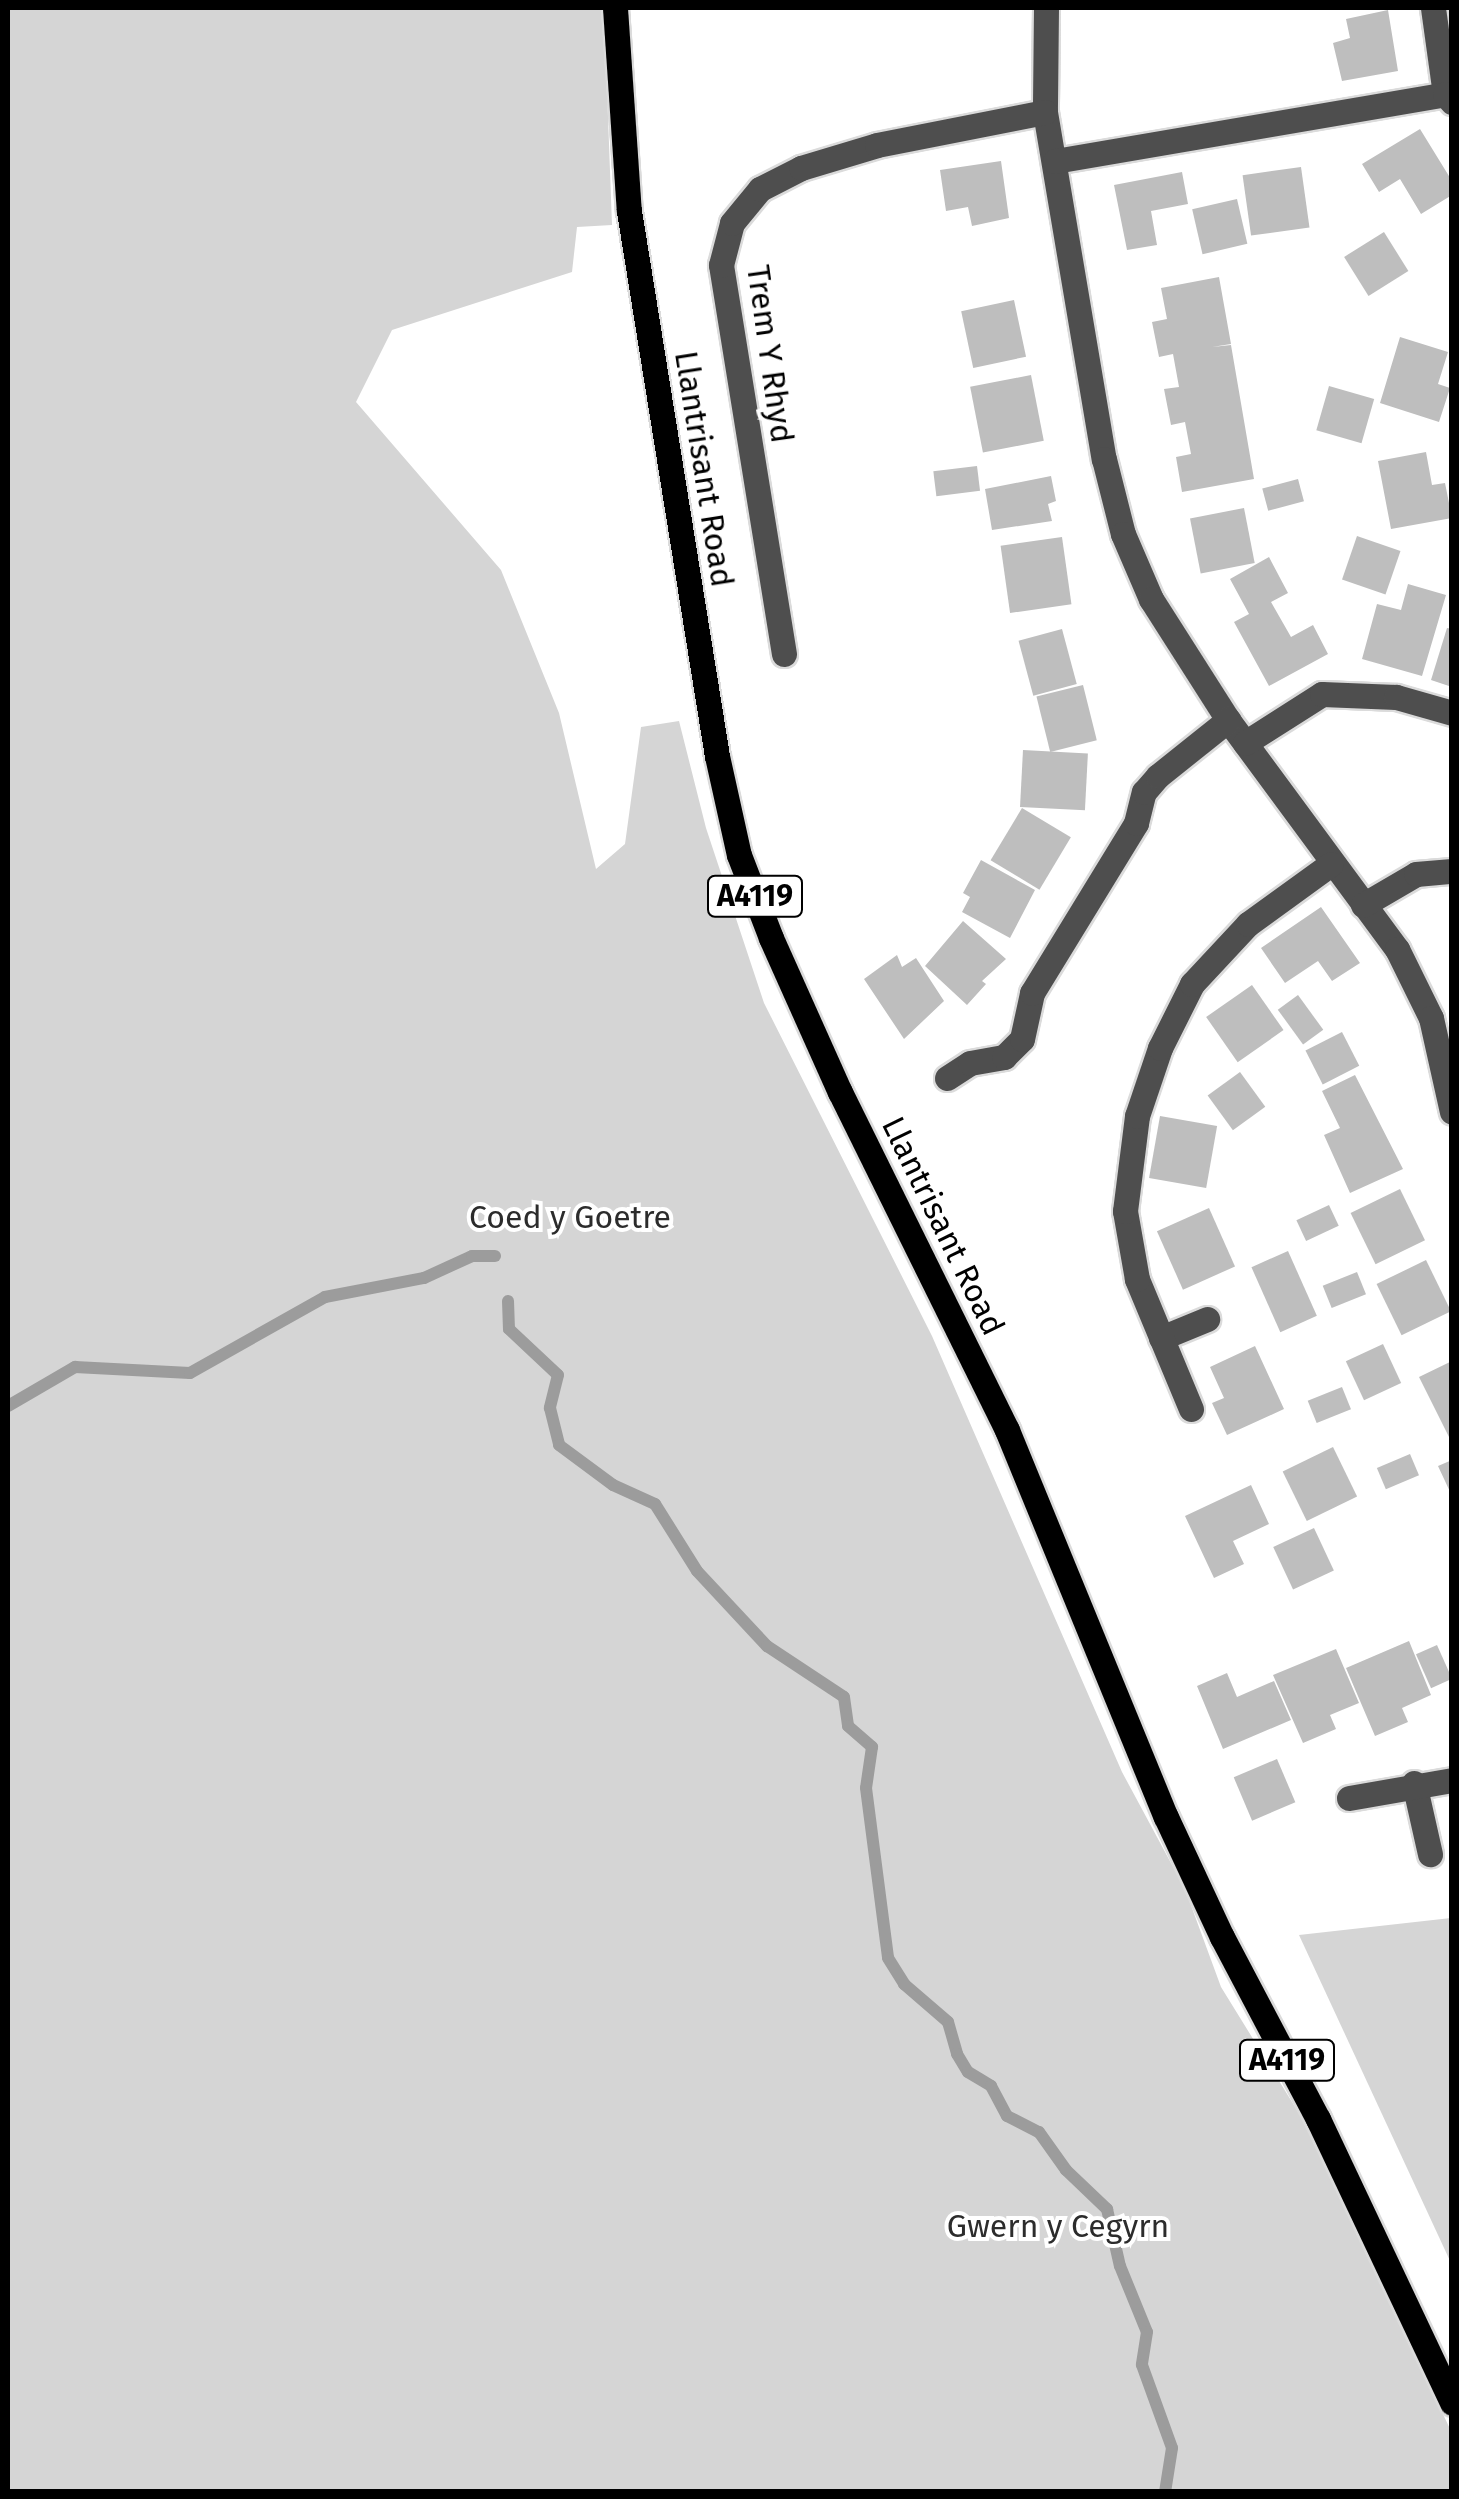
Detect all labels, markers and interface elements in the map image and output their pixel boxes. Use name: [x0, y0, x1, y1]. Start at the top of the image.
street label: Trem Y Rhyd: [739, 263, 801, 445]
street label: Llantrisant Road: [666, 348, 742, 590]
road number: A4119: [705, 871, 805, 921]
street label: Llantrisant Road: [873, 1110, 1013, 1342]
park label: Coed y Goetre: [469, 1198, 671, 1236]
road number: A4119: [1237, 2035, 1337, 2085]
park label: Gwern y Cegyrn: [947, 2207, 1169, 2245]

